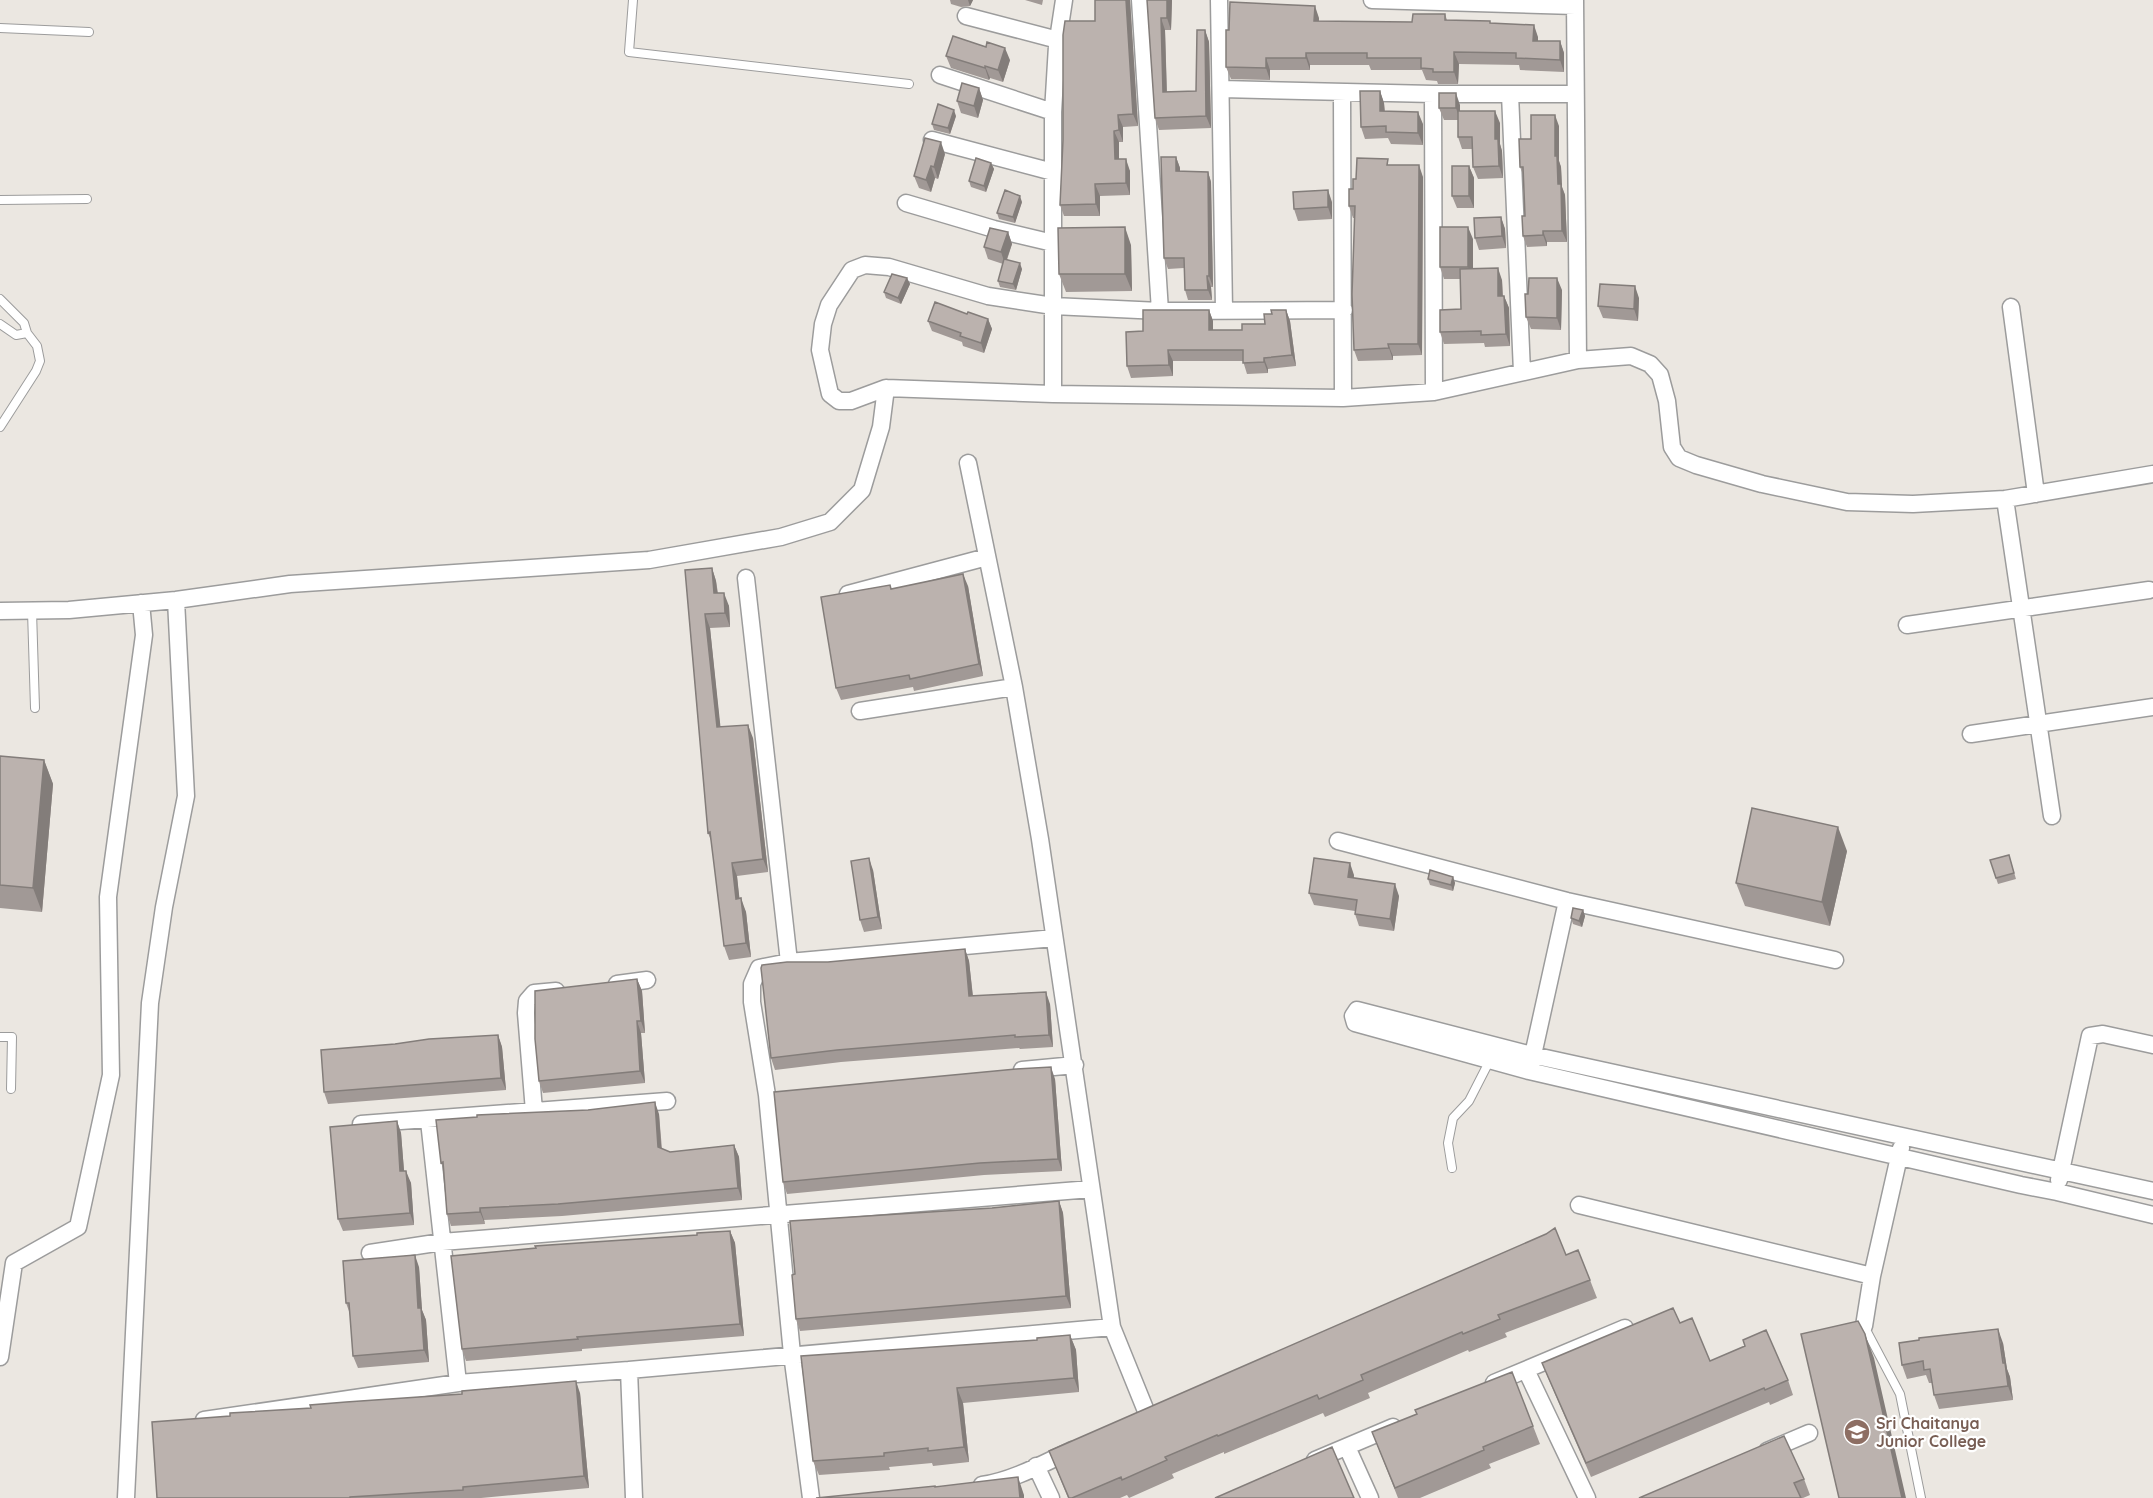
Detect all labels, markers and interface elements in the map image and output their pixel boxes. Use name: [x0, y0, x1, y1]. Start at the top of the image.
place label: Sri Chaitanya Junior College: [1876, 1413, 1986, 1451]
school or university icon: Sri Chaitanya Junior College: [1842, 1417, 1872, 1447]

